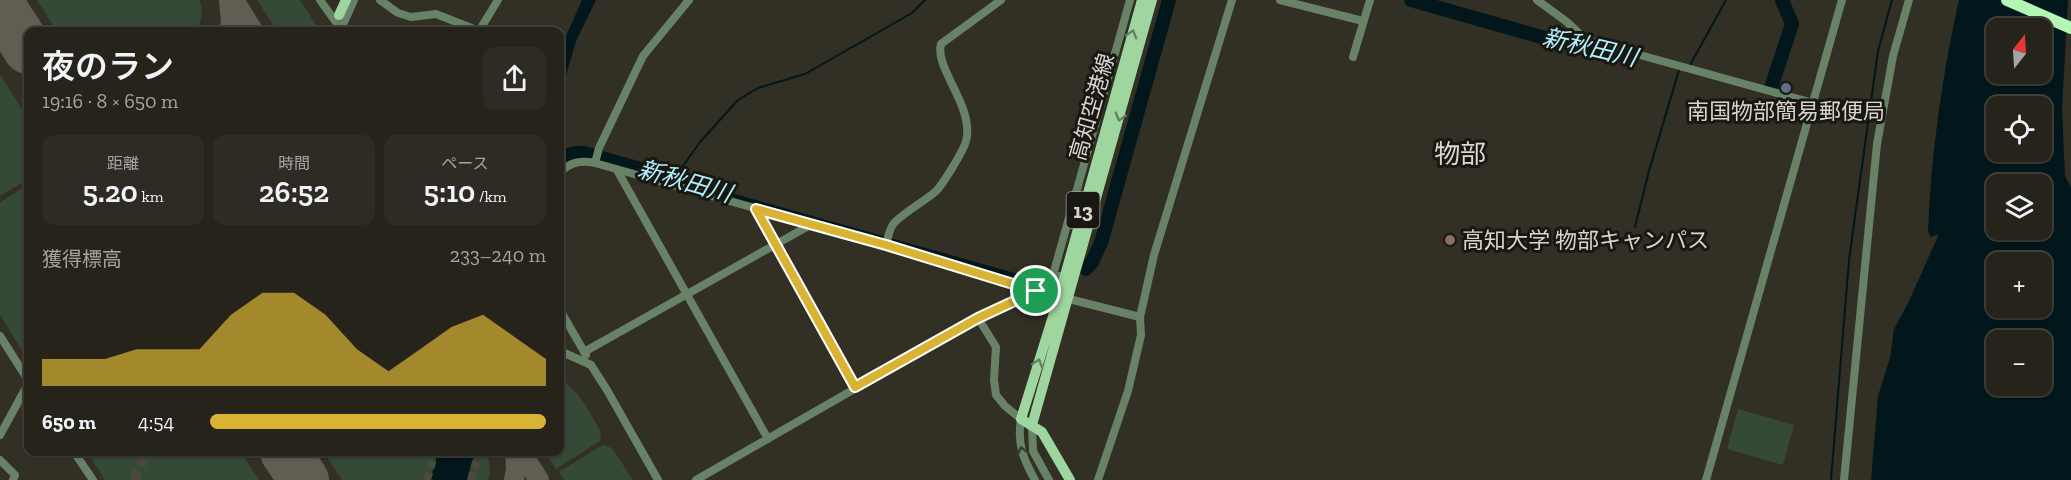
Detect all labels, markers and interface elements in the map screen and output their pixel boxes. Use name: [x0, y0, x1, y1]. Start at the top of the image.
north arrow: [1986, 18, 2052, 84]
map controls: [1986, 18, 2052, 396]
water label: 新秋田川: [1540, 22, 1643, 73]
one-way arrow: [1125, 29, 1138, 39]
text: 夜のラン: [42, 47, 174, 86]
button: share: [483, 47, 546, 110]
street label: 高知空港線: [1064, 50, 1120, 164]
marker: 南国物部簡易郵便局: [1779, 81, 1793, 95]
text: 19:16 · 8 × 650 m: [42, 89, 178, 113]
button: locate: [1986, 96, 2052, 162]
place label: 南国物部簡易郵便局: [1687, 98, 1885, 125]
one-way arrow: [1114, 112, 1127, 122]
district label: 物部: [1434, 138, 1486, 170]
text: 距離: [107, 154, 139, 173]
text: 時間: [278, 154, 310, 173]
text: ペース: [441, 154, 489, 173]
water label: 新秋田川: [635, 154, 738, 209]
text: 5.20: [82, 174, 138, 210]
text: 26:52: [259, 174, 329, 210]
text: 5:10: [423, 174, 475, 210]
button: layers: [1986, 174, 2052, 240]
text: km: [138, 187, 164, 206]
text: /km: [475, 187, 507, 206]
road number: 13: [1066, 192, 1100, 228]
place label: 高知大学 物部キャンパス: [1462, 227, 1709, 254]
marker: 高知大学 物部キャンパス: [1443, 233, 1457, 247]
text: 233–240 m: [450, 243, 546, 267]
text: 獲得標高: [42, 247, 122, 271]
button: +: [1986, 252, 2052, 318]
pin: [1010, 265, 1061, 316]
icon: arrive: [1019, 274, 1052, 307]
button: −: [1986, 330, 2052, 396]
one-way arrow: [1030, 358, 1043, 369]
text: 650 m: [42, 410, 96, 434]
text: 4:54: [138, 410, 174, 434]
one-way arrow: [1017, 446, 1029, 457]

